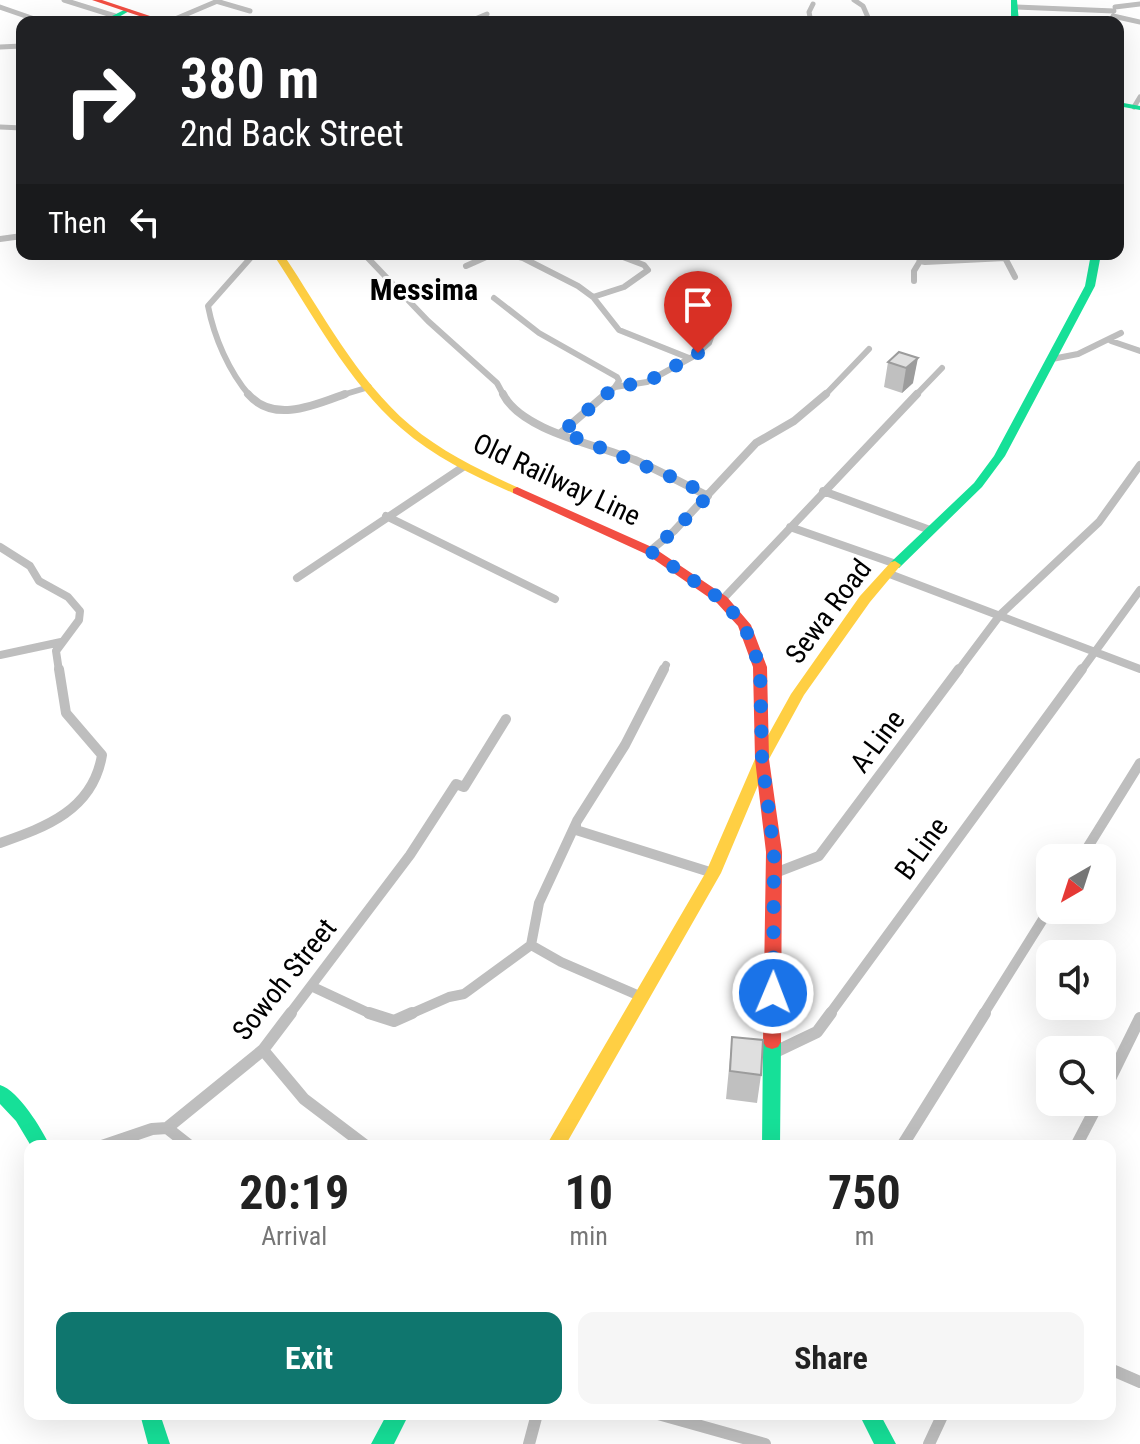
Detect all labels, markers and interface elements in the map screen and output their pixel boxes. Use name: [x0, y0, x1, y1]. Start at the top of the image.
text: 380 m: [180, 46, 319, 112]
icon: right: [48, 48, 152, 152]
text: 2nd Back Street: [180, 113, 404, 155]
icon: left: [123, 200, 167, 244]
text: Then: [48, 205, 107, 240]
pin: [664, 271, 732, 353]
district label: Messima: [370, 272, 478, 307]
icon: arrive: [676, 283, 720, 327]
street label: Old Railway Line: [468, 426, 646, 533]
street label: Sewa Road: [779, 553, 878, 670]
street label: A-Line: [843, 704, 911, 779]
street label: B-Line: [888, 811, 955, 886]
north arrow: [1036, 844, 1116, 924]
map controls: [1036, 844, 1116, 1116]
street label: Sowoh Street: [226, 912, 343, 1047]
button: sound: [1036, 940, 1116, 1020]
position arrow: [731, 951, 815, 1035]
button: search: [1036, 1036, 1116, 1116]
text: 20:19: [239, 1164, 349, 1221]
text: 10: [564, 1164, 613, 1221]
text: 750: [828, 1164, 901, 1221]
text: Arrival: [261, 1221, 327, 1251]
text: min: [570, 1221, 608, 1251]
text: m: [855, 1221, 874, 1251]
button: Exit: [56, 1312, 562, 1404]
button: Share: [578, 1312, 1084, 1404]

